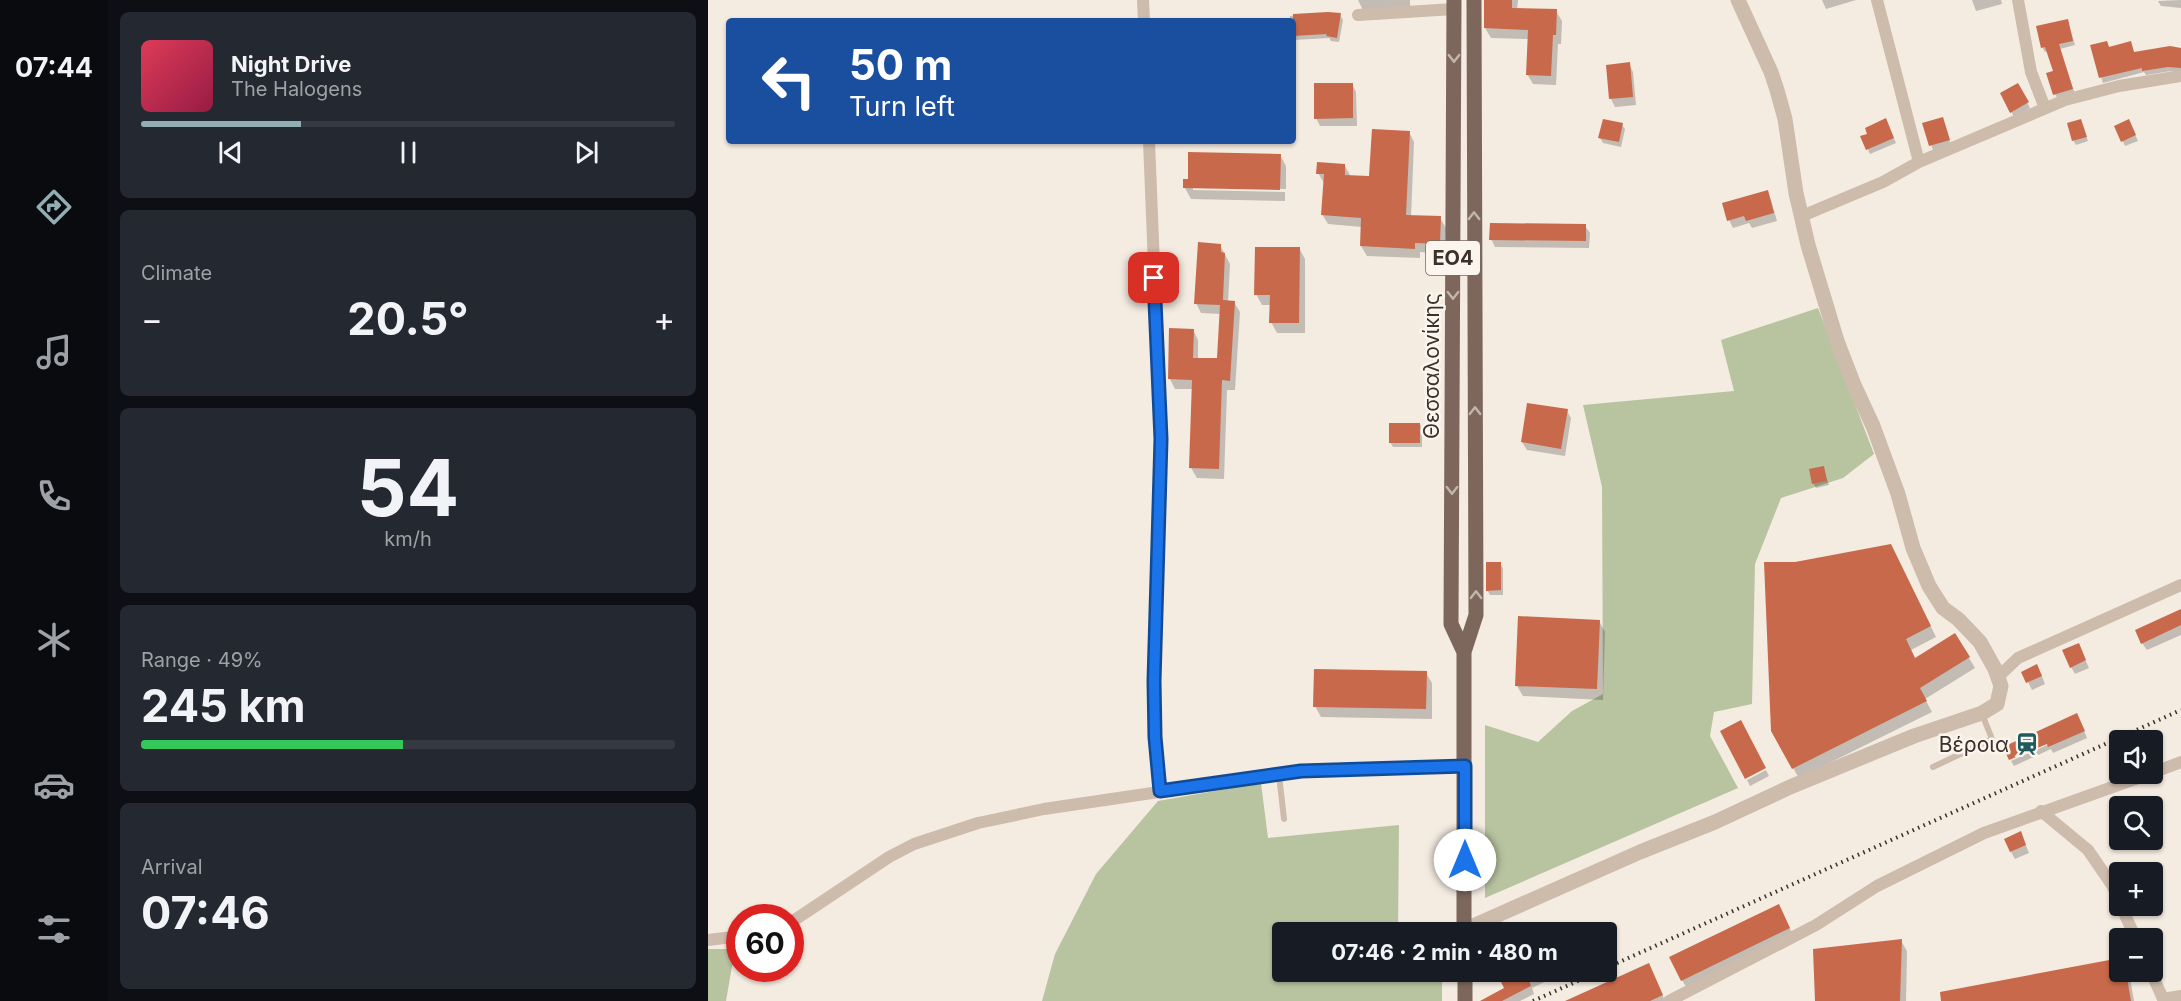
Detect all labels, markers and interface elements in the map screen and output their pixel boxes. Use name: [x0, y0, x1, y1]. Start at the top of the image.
text: 50 m: [849, 39, 952, 90]
icon: left: [750, 42, 828, 120]
text: 07:44: [15, 51, 93, 84]
text: Night Drive: [231, 51, 351, 77]
one-way arrow: [1448, 54, 1460, 63]
text: The Halogens: [231, 77, 362, 101]
text: Turn left: [849, 90, 955, 123]
icon: previous: [214, 136, 247, 169]
icon: pause: [392, 136, 425, 169]
icon: next: [570, 136, 603, 169]
icon: directions: [33, 186, 75, 228]
one-way arrow: [1468, 212, 1480, 221]
road number: ΕΟ4: [1426, 241, 1480, 275]
pin: [1128, 252, 1179, 303]
text: Climate: [141, 261, 212, 285]
icon: arrive: [1137, 261, 1170, 294]
text: 20.5°: [347, 291, 469, 346]
one-way arrow: [1447, 291, 1459, 300]
street label: Θεσσαλονίκης: [1419, 293, 1444, 439]
text: −: [141, 299, 163, 339]
text: +: [653, 299, 675, 339]
icon: music: [33, 331, 75, 373]
one-way arrow: [1469, 407, 1481, 416]
text: 54: [357, 440, 459, 535]
icon: phone: [33, 475, 75, 517]
one-way arrow: [1446, 486, 1458, 495]
text: km/h: [384, 527, 432, 551]
one-way arrow: [1470, 591, 1482, 600]
icon: climate: [33, 619, 75, 661]
text: Range · 49%: [141, 648, 263, 672]
text: 245 km: [141, 678, 306, 733]
map controls: [2109, 730, 2163, 982]
button: sound: [2109, 730, 2163, 784]
station icon: Βέροια: [2014, 731, 2040, 757]
place label: Βέροια: [1939, 732, 2009, 757]
icon: car: [33, 764, 75, 806]
button: search: [2109, 796, 2163, 850]
position arrow: [1433, 828, 1497, 892]
text: Arrival: [141, 855, 203, 879]
button: +: [2109, 862, 2163, 916]
text: 07:46: [141, 885, 270, 940]
speed limit sign: 60: [726, 904, 804, 982]
icon: filters: [33, 908, 75, 950]
button: −: [2109, 928, 2163, 982]
text: 07:46 · 2 min · 480 m: [1331, 939, 1558, 965]

